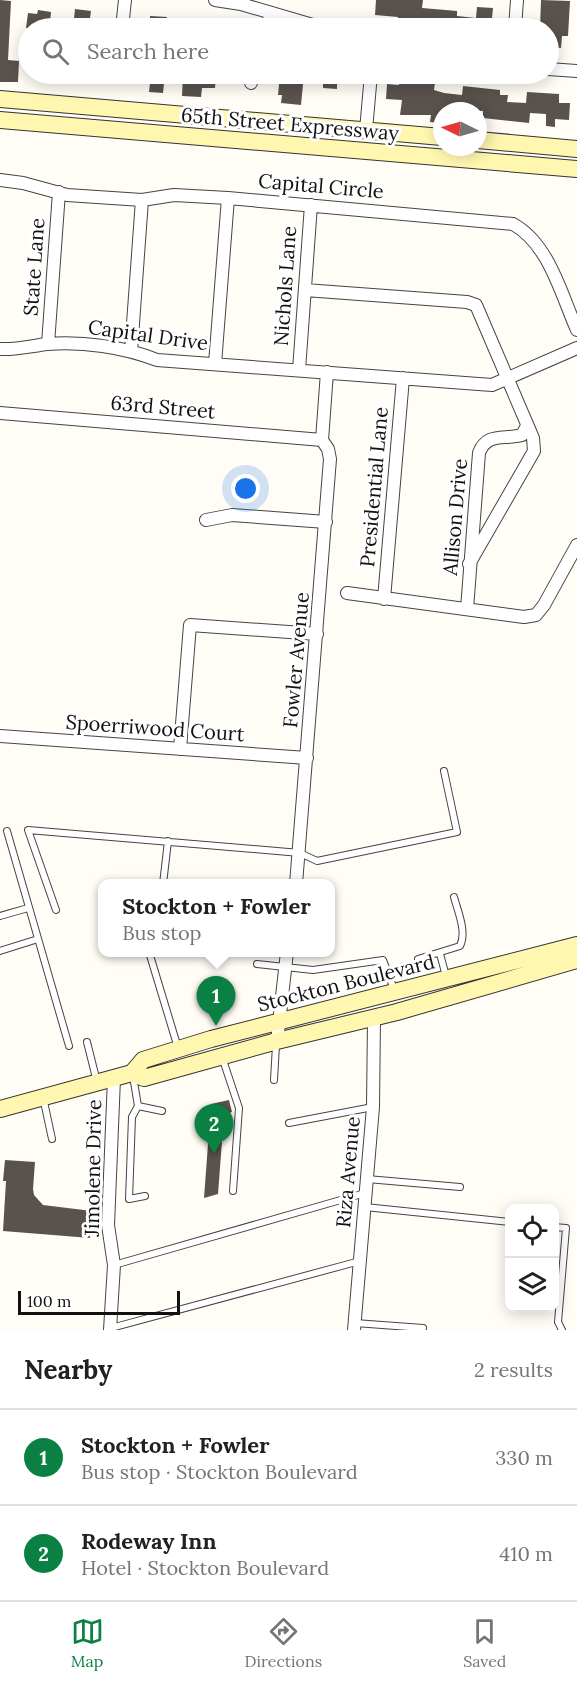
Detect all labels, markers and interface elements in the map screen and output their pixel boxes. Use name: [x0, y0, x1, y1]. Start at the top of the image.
search box: [18, 18, 559, 84]
icon: search: [39, 35, 72, 68]
text: Search here: [87, 37, 209, 65]
street label: 65th Street Expressway: [180, 102, 401, 146]
north arrow: [433, 102, 487, 156]
street label: Capital Circle: [257, 168, 385, 203]
street label: State Lane: [18, 217, 49, 317]
street label: Nichols Lane: [268, 225, 301, 347]
street label: Capital Drive: [86, 314, 210, 355]
street label: 63rd Street: [110, 389, 217, 424]
street label: Presidential Lane: [354, 406, 393, 568]
street label: Allison Drive: [437, 457, 472, 578]
your location: [231, 474, 260, 503]
street label: Fowler Avenue: [277, 591, 314, 729]
street label: Spoerriwood Court: [65, 709, 245, 746]
popup: [98, 879, 335, 957]
text: Stockton + Fowler: [122, 892, 311, 920]
text: Bus stop: [122, 920, 202, 945]
street label: Stockton Boulevard: [255, 948, 437, 1017]
pin: 1: [196, 976, 236, 1026]
street label: Jimolene Drive: [79, 1099, 106, 1238]
pin: 2: [194, 1104, 234, 1154]
street label: Riza Avenue: [330, 1115, 365, 1229]
map controls: [505, 1204, 559, 1312]
button: locate: [505, 1204, 559, 1258]
button: layers: [505, 1258, 559, 1312]
scale bar: [18, 1288, 180, 1316]
text: 100 m: [27, 1291, 71, 1311]
text: Nearby: [24, 1353, 112, 1386]
text: 2 results: [474, 1357, 553, 1382]
text: Stockton + Fowler: [81, 1431, 270, 1459]
text: 1: [39, 1445, 48, 1470]
text: 330 m: [495, 1445, 553, 1470]
text: Bus stop · Stockton Boulevard: [81, 1459, 358, 1484]
text: Rodeway Inn: [81, 1527, 216, 1555]
text: 2: [38, 1541, 49, 1566]
text: 410 m: [499, 1541, 553, 1566]
text: Hotel · Stockton Boulevard: [81, 1555, 329, 1580]
tab: Map: [71, 1615, 104, 1671]
tab: Directions: [245, 1615, 322, 1671]
tab: Saved: [463, 1615, 506, 1671]

